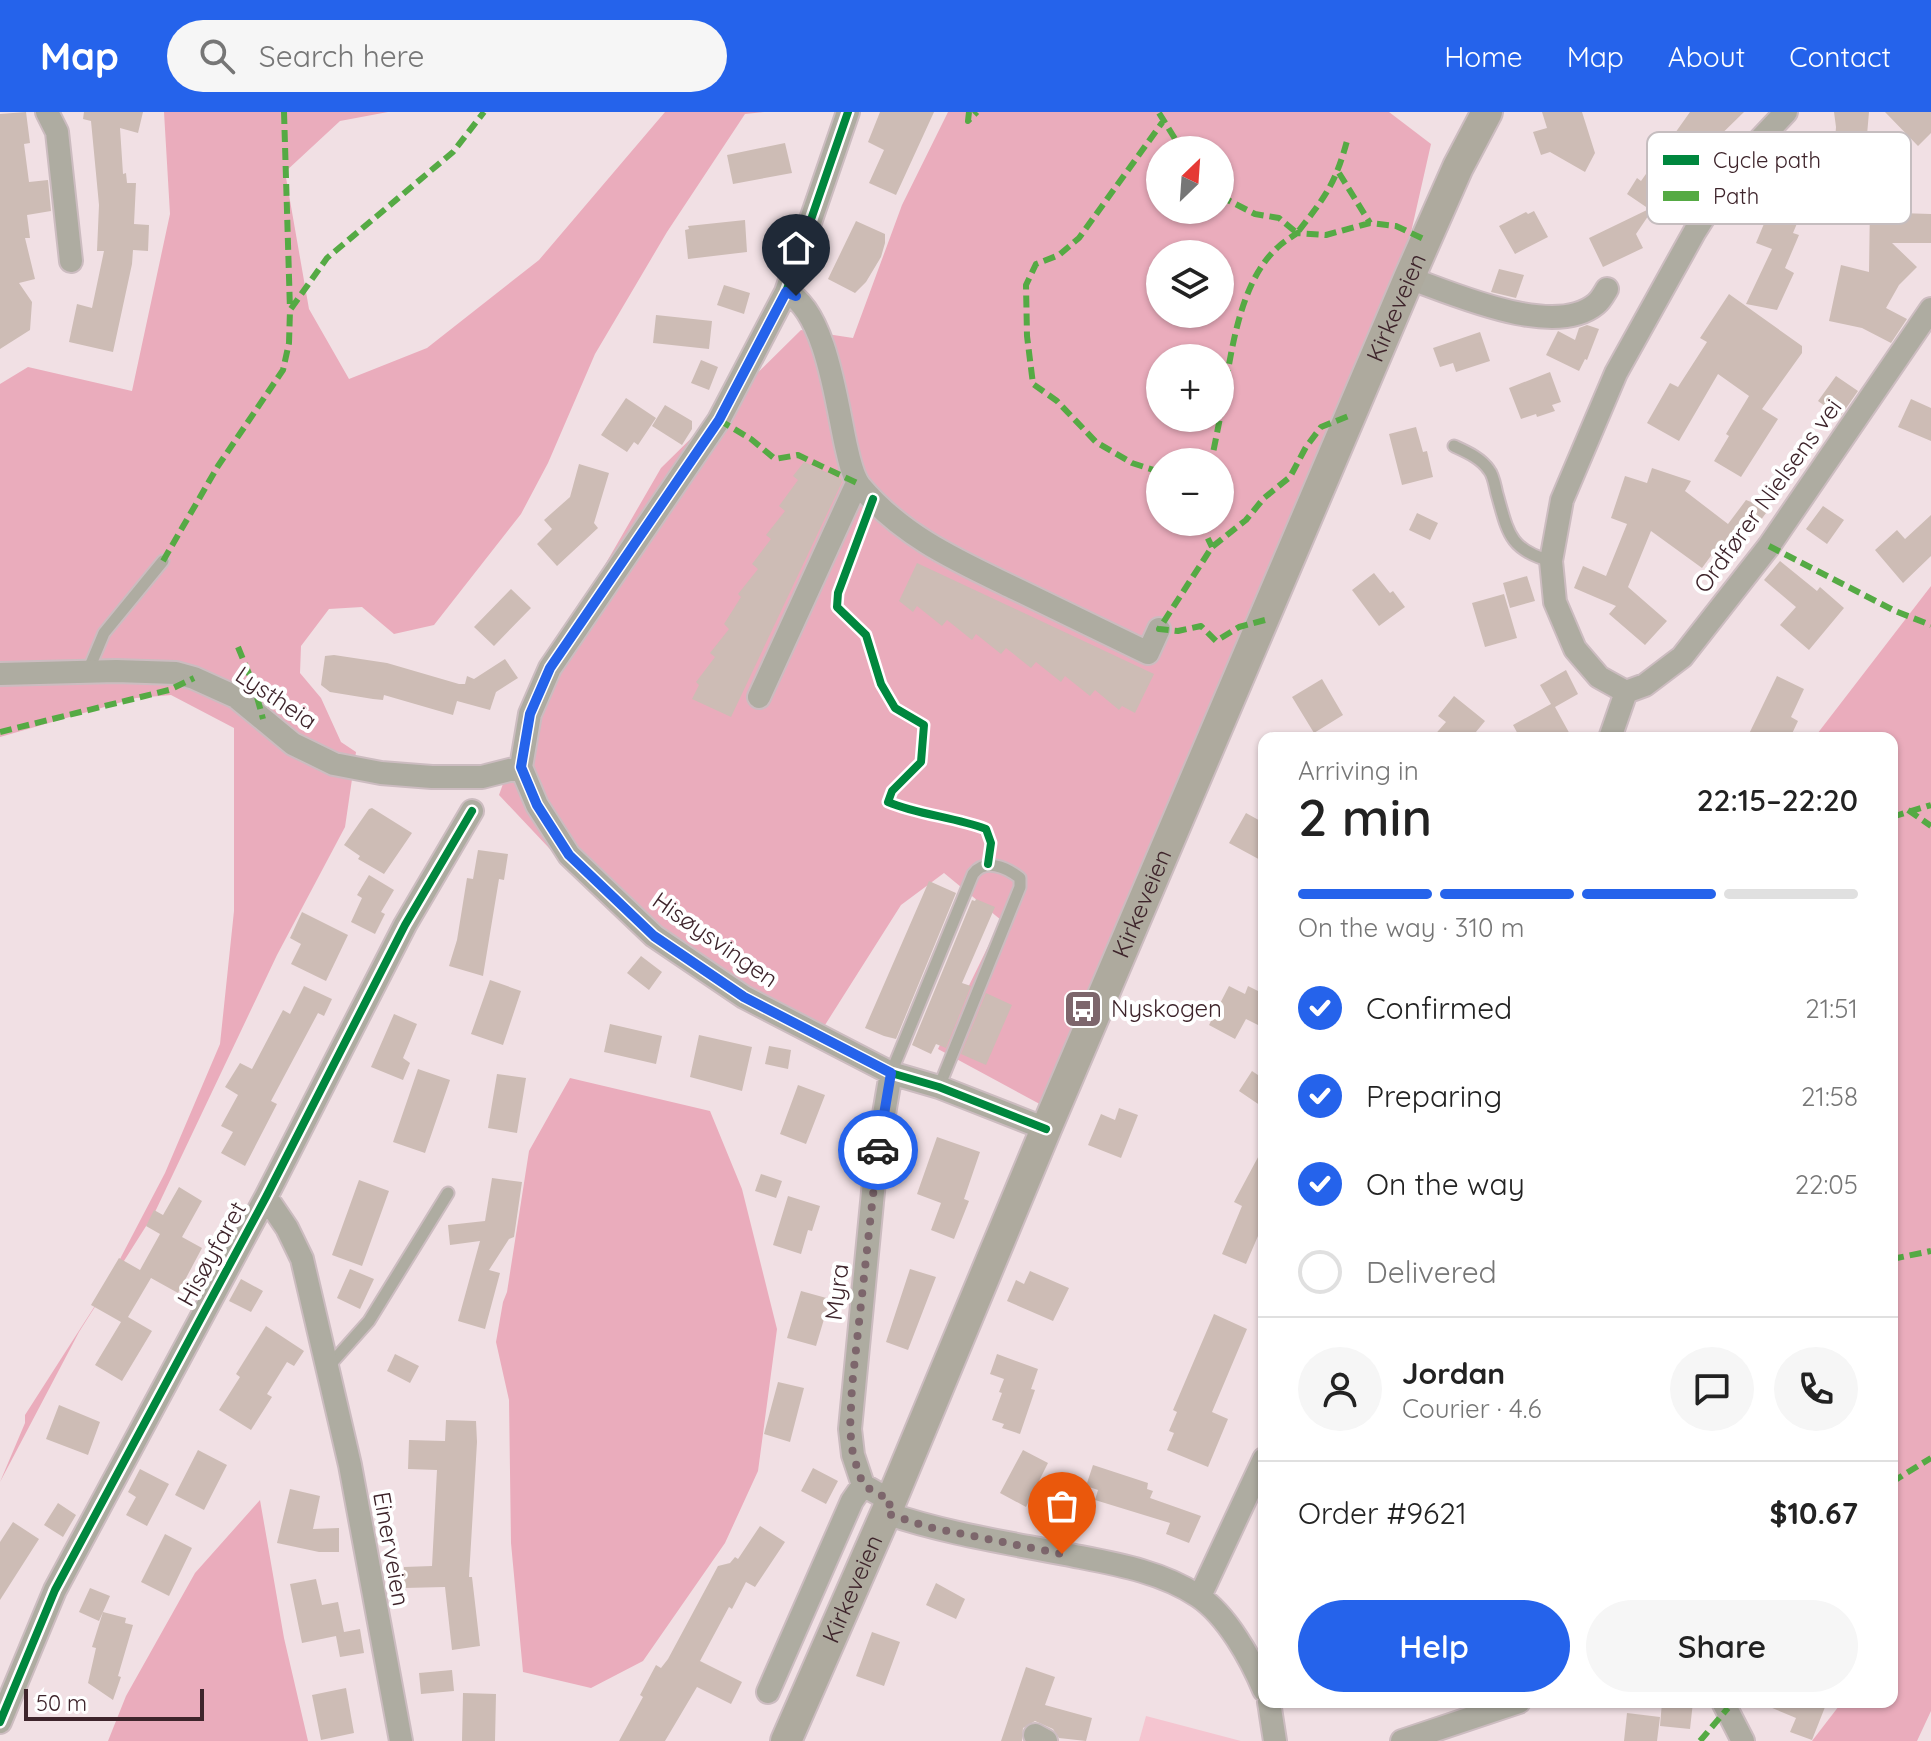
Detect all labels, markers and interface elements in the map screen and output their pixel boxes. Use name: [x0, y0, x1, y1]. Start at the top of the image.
search box: [167, 20, 727, 92]
text: Map: [40, 32, 119, 80]
icon: search: [195, 34, 239, 78]
text: Search here: [259, 37, 424, 75]
text: Home: [1444, 39, 1523, 74]
text: Map: [1567, 39, 1624, 74]
text: About: [1668, 39, 1745, 74]
text: Contact: [1789, 39, 1891, 74]
legend: [1647, 132, 1911, 224]
north arrow: [1146, 136, 1234, 224]
map controls: [1146, 136, 1234, 536]
text: Cycle path: [1713, 146, 1821, 174]
text: Path: [1713, 182, 1759, 210]
pin: [762, 214, 830, 296]
icon: home: [774, 226, 818, 270]
button: layers: [1146, 240, 1234, 328]
street label: Kirkeveien: [1359, 248, 1432, 366]
button: +: [1146, 344, 1234, 432]
street label: Ordfører Nielsens vei: [1687, 393, 1848, 598]
button: −: [1146, 448, 1234, 536]
street label: Lystheia: [230, 659, 323, 735]
text: Arriving in: [1298, 754, 1419, 787]
text: 22:15–22:20: [1697, 781, 1858, 819]
text: 2 min: [1298, 784, 1432, 849]
street label: Kirkeveien: [1105, 844, 1178, 962]
street label: Hisøysvingen: [647, 885, 784, 993]
text: On the way · 310 m: [1298, 911, 1524, 944]
icon: check: [1298, 986, 1342, 1030]
bus stop icon: Nyskogen: [1062, 988, 1104, 1030]
text: Confirmed: [1366, 989, 1512, 1027]
text: 21:51: [1805, 992, 1858, 1025]
place label: Nyskogen: [1111, 993, 1222, 1023]
icon: check: [1298, 1074, 1342, 1118]
text: Preparing: [1366, 1077, 1502, 1115]
text: 21:58: [1801, 1080, 1858, 1113]
courier: [838, 1110, 918, 1190]
icon: car: [856, 1128, 900, 1172]
icon: check: [1298, 1162, 1342, 1206]
text: On the way: [1366, 1165, 1525, 1203]
text: 22:05: [1795, 1168, 1858, 1201]
street label: Hisøyfaret: [170, 1196, 252, 1311]
text: Delivered: [1366, 1253, 1497, 1291]
street label: Myra: [818, 1262, 854, 1322]
button: person: [1298, 1347, 1382, 1431]
button: chat: [1670, 1347, 1754, 1431]
button: phone: [1774, 1347, 1858, 1431]
text: Jordan: [1402, 1354, 1505, 1392]
text: Courier · 4.6: [1402, 1392, 1541, 1425]
pin: [1028, 1472, 1096, 1554]
icon: bag: [1040, 1484, 1084, 1528]
street label: Einerveien: [367, 1489, 417, 1608]
text: Order #9621: [1298, 1494, 1467, 1532]
text: $10.67: [1769, 1494, 1858, 1532]
street label: Kirkeveien: [815, 1530, 889, 1647]
button: Help: [1298, 1600, 1570, 1692]
button: Share: [1586, 1600, 1858, 1692]
scale bar: [24, 1685, 204, 1721]
text: 50 m: [36, 1689, 87, 1717]

